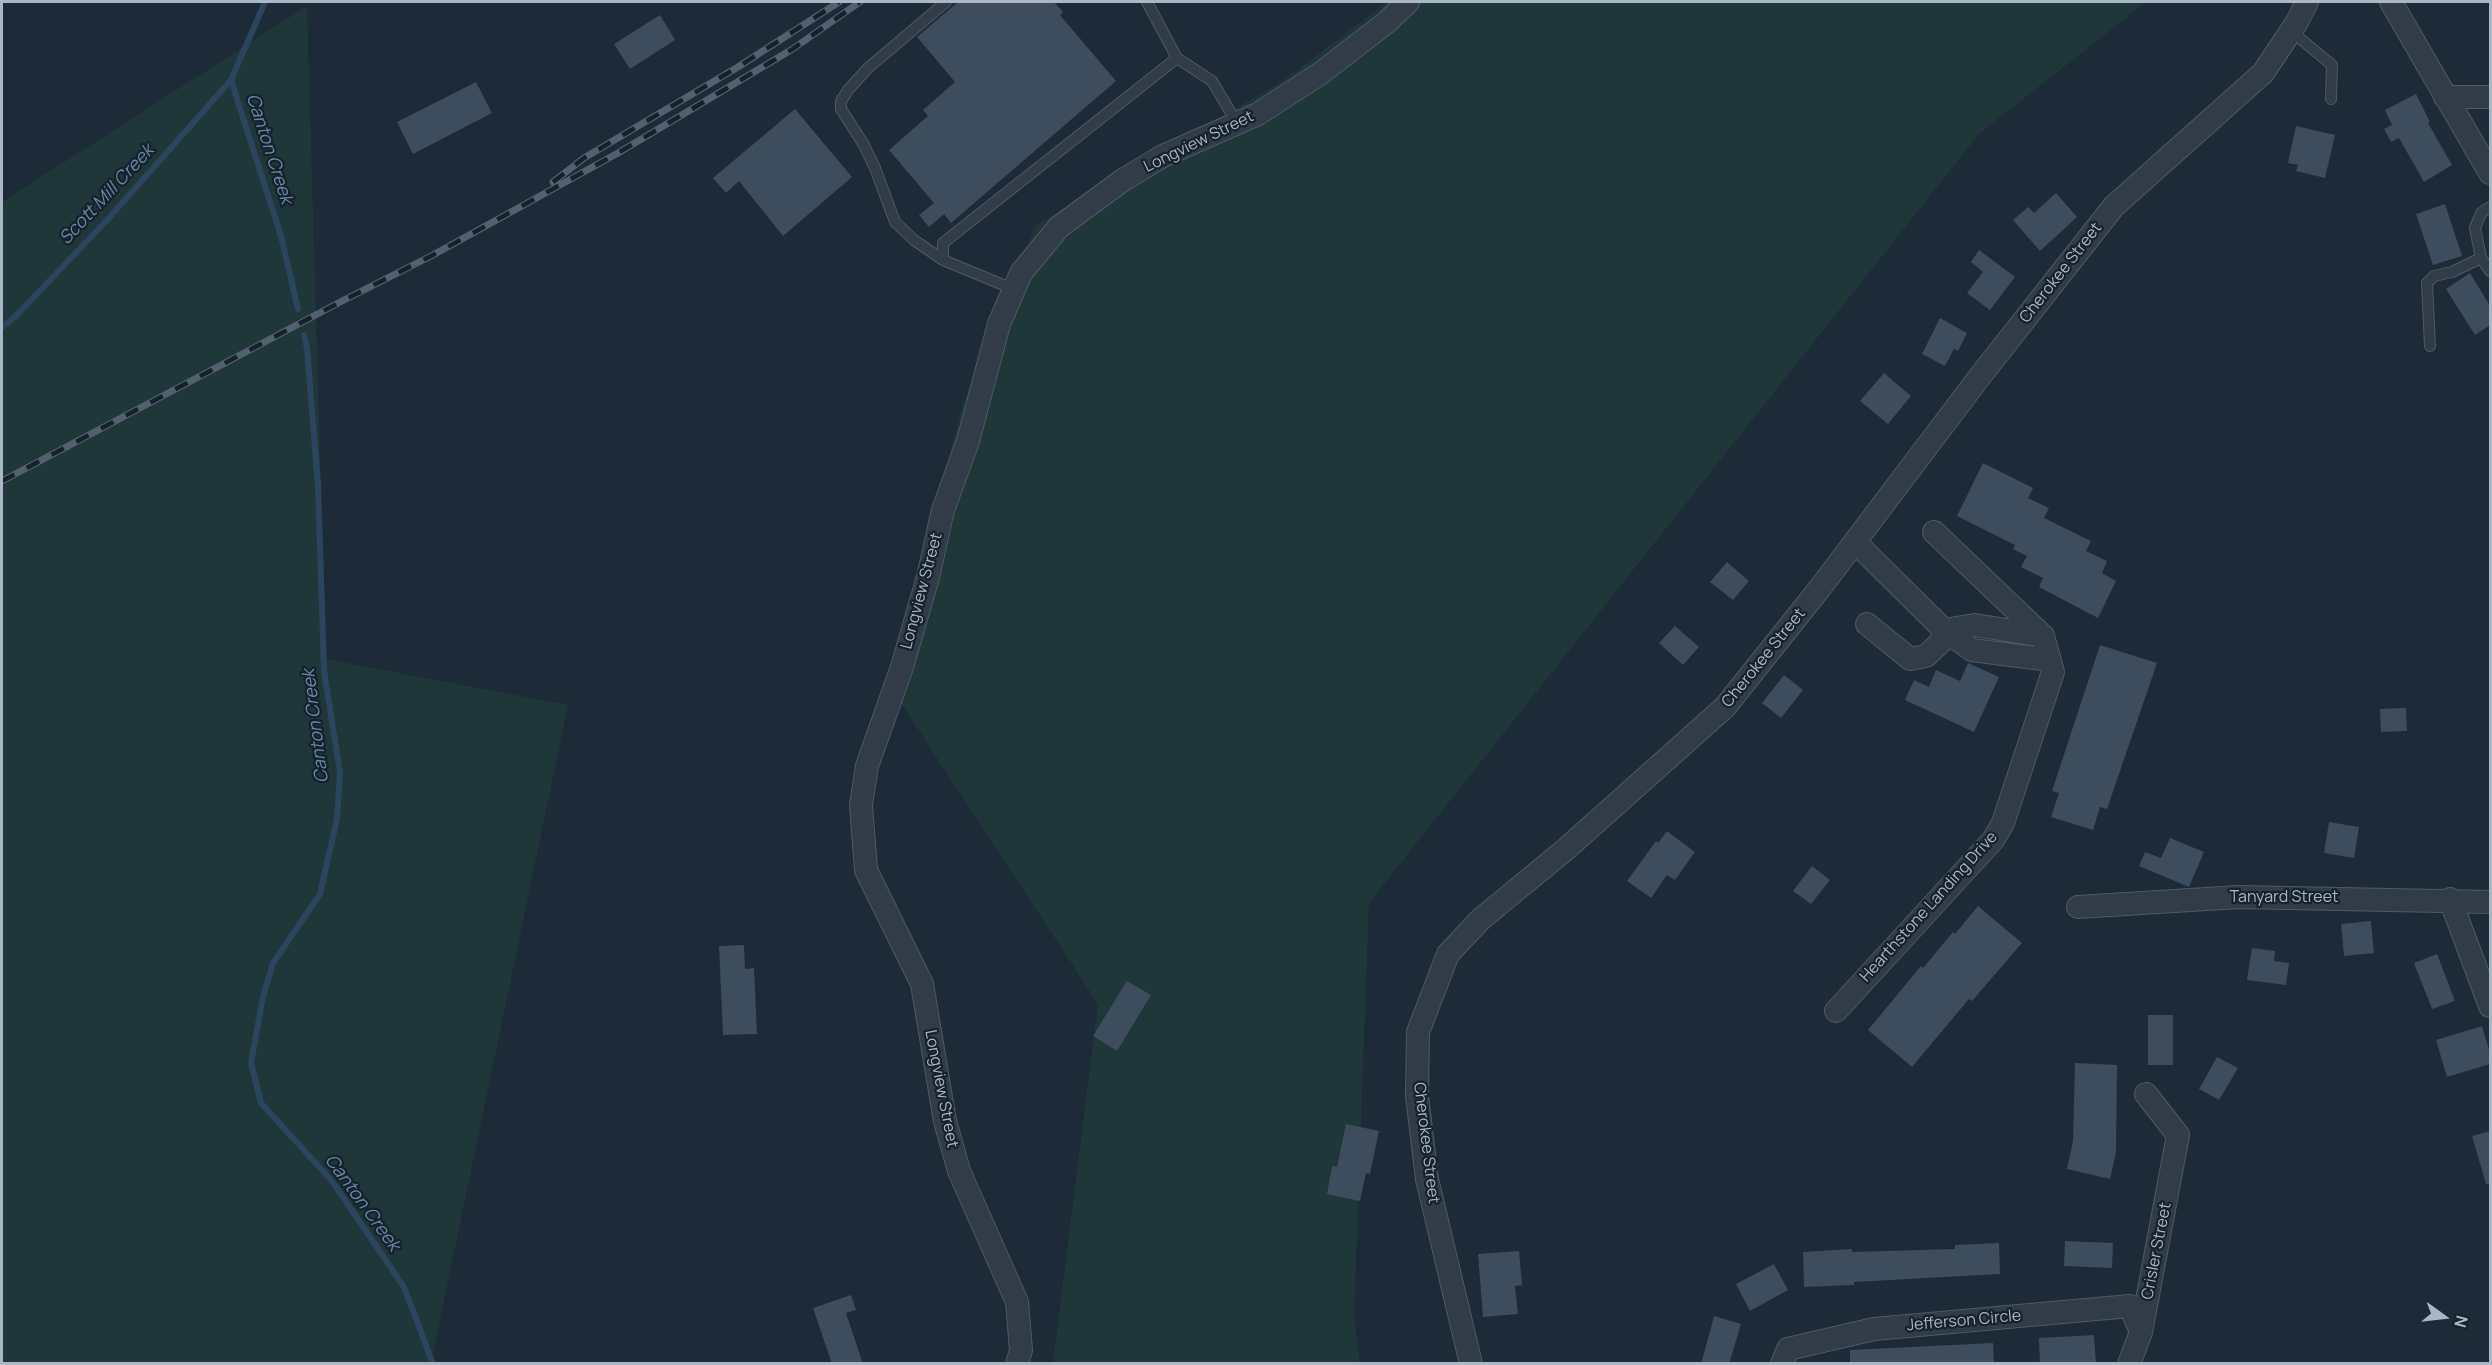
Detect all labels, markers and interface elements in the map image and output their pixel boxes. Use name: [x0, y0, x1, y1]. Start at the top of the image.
water label: Canton Creek: [241, 91, 297, 207]
street label: Longview Street: [1141, 107, 1257, 177]
water label: Scott Mill Creek: [55, 141, 159, 249]
street label: Cherokee Street: [2016, 219, 2106, 327]
street label: Longview Street: [897, 531, 947, 651]
street label: Cherokee Street: [1718, 605, 1810, 711]
water label: Canton Creek: [298, 668, 334, 784]
street label: Hearthstone Landing Drive: [1856, 828, 2002, 986]
street label: Tanyard Street: [2230, 888, 2338, 908]
street label: Longview Street: [920, 1028, 962, 1150]
street label: Cherokee Street: [1409, 1081, 1443, 1205]
water label: Canton Creek: [320, 1150, 404, 1256]
street label: Crisler Street: [2138, 1201, 2176, 1301]
north arrow: [2414, 1287, 2474, 1347]
street label: Jefferson Circle: [1906, 1306, 2022, 1336]
text: N: [2449, 1313, 2474, 1330]

